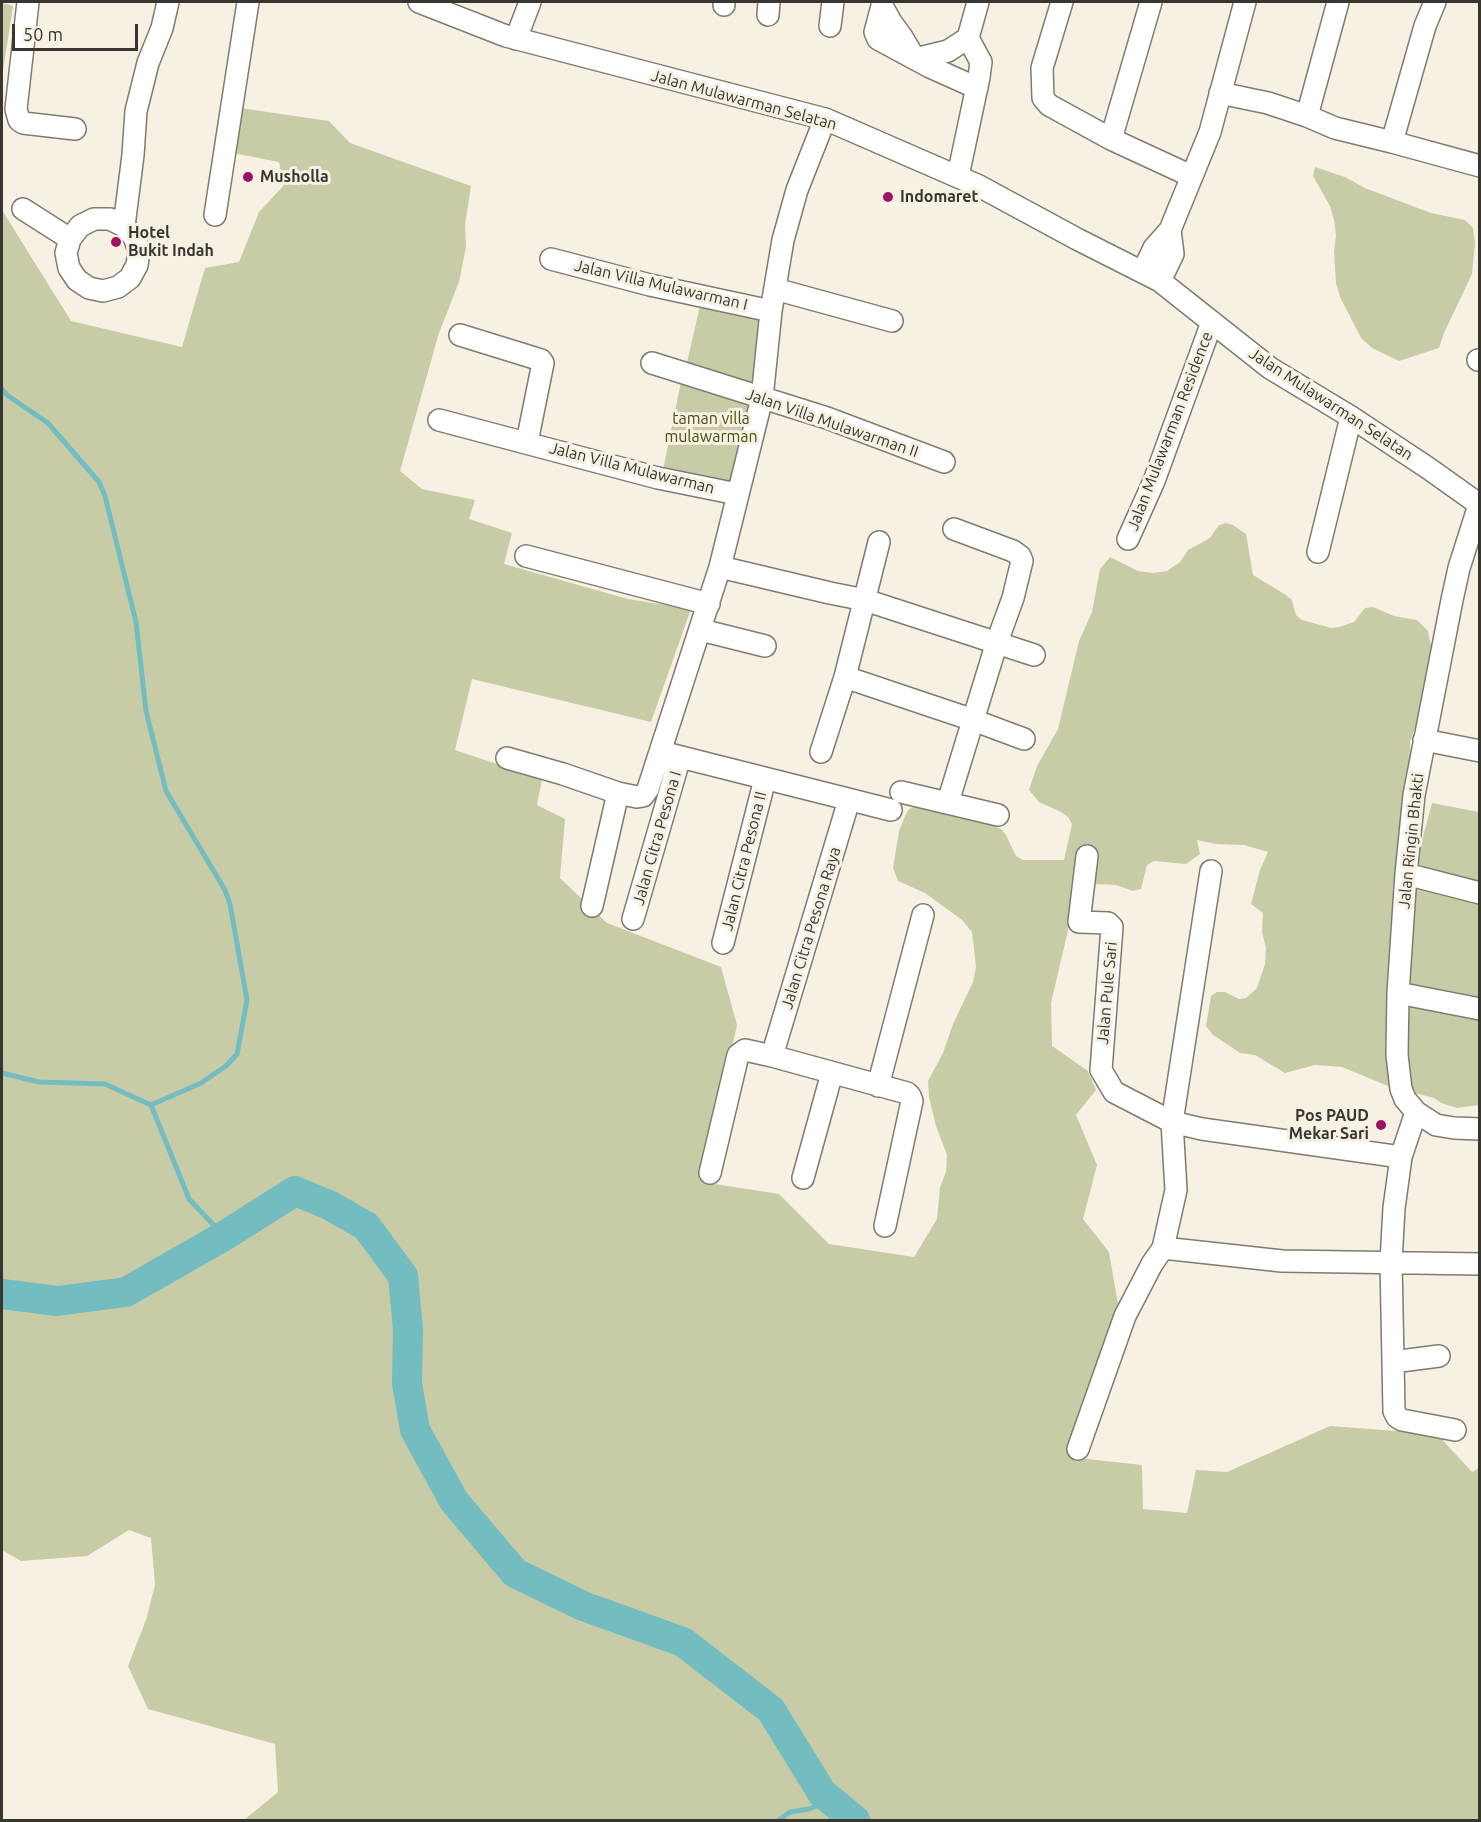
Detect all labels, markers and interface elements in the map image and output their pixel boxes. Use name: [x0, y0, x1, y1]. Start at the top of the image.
scale bar: [15, 12, 141, 50]
text: 50 m: [23, 24, 63, 44]
street label: Jalan Mulawarman Selatan: [649, 66, 839, 134]
place label: Musholla: [260, 167, 329, 187]
marker: Musholla: [241, 170, 255, 184]
place label: Indomaret: [900, 187, 978, 207]
marker: Indomaret: [881, 190, 895, 204]
place label: Hotel Bukit Indah: [128, 223, 214, 261]
marker: Hotel Bukit Indah: [109, 235, 123, 249]
street label: Jalan Villa Mulawarman I: [572, 256, 750, 314]
street label: Jalan Mulawarman Residence: [1123, 329, 1217, 533]
street label: Jalan Mulawarman Selatan: [1245, 344, 1417, 464]
street label: Jalan Villa Mulawarman II: [743, 384, 921, 462]
park label: taman villa mulawarman: [664, 409, 758, 447]
street label: Jalan Villa Mulawarman: [547, 438, 717, 498]
street label: Jalan Citra Pesona I: [629, 769, 685, 907]
street label: Jalan Ringin Bhakti: [1394, 772, 1428, 910]
street label: Jalan Citra Pesona II: [717, 789, 771, 933]
street label: Jalan Citra Pesona Raya: [777, 845, 845, 1011]
street label: Jalan Pule Sari: [1093, 941, 1121, 1045]
place label: Pos PAUD Mekar Sari: [1289, 1106, 1369, 1144]
marker: Pos PAUD Mekar Sari: [1374, 1118, 1388, 1132]

